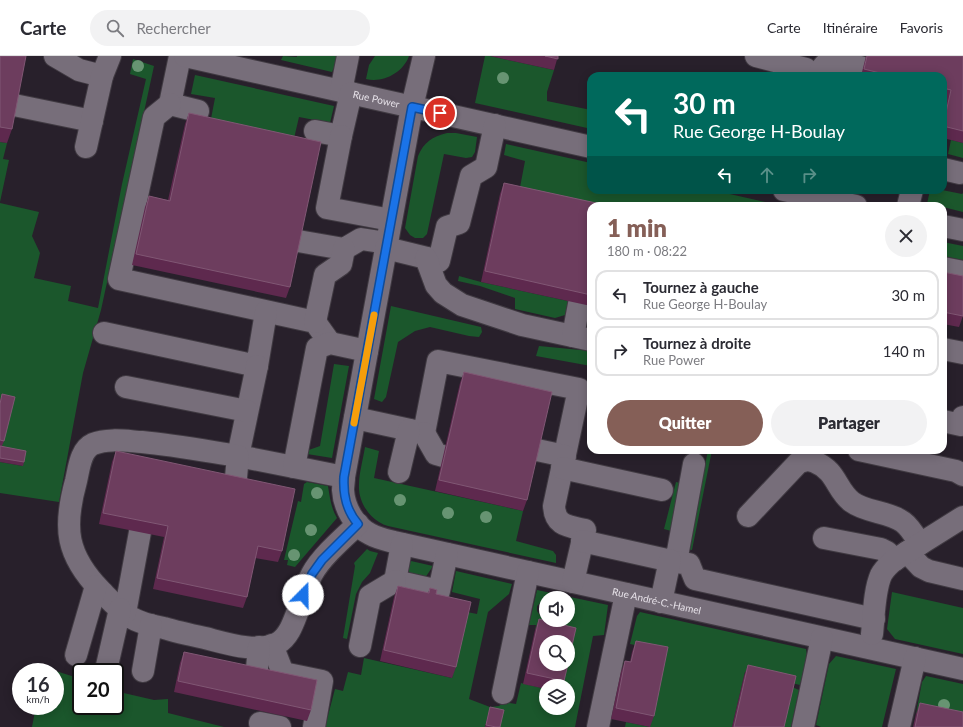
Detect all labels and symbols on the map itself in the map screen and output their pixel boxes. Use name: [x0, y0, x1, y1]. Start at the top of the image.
street label: Rue Power: [352, 88, 401, 110]
pin: [423, 96, 457, 130]
position arrow: [282, 574, 324, 616]
street label: Rue André-C.-Hamel: [611, 585, 702, 616]
speed limit sign: 20: [72, 663, 124, 715]

